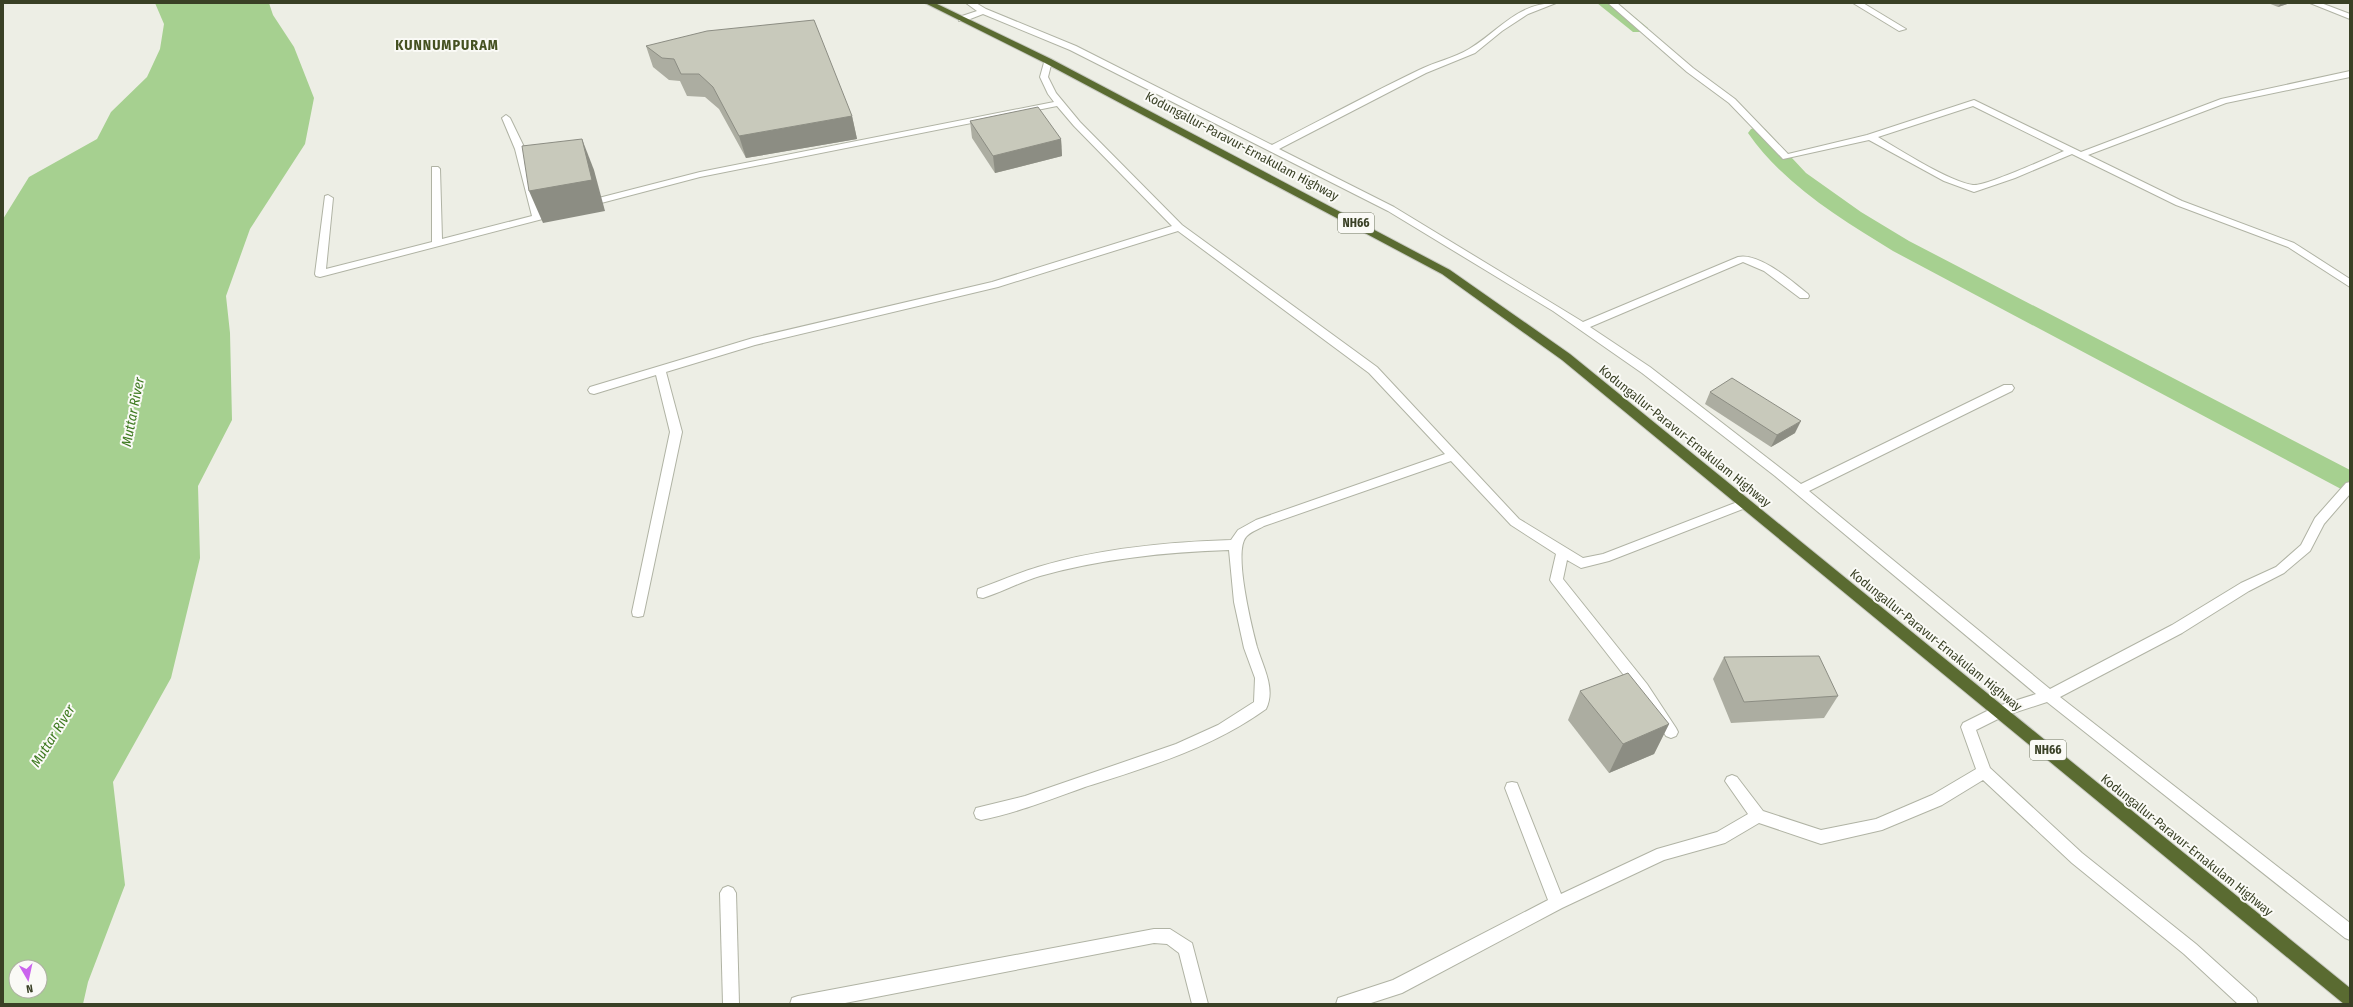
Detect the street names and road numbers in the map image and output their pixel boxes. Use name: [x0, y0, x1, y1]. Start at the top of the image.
street label: Kodungallur-Paravur-Ernakulam Highway: [1143, 88, 1341, 204]
road number: NH66: [1338, 213, 1374, 233]
street label: Kodungallur-Paravur-Ernakulam Highway: [1596, 362, 1774, 510]
street label: Kodungallur-Paravur-Ernakulam Highway: [1847, 566, 2025, 714]
road number: NH66: [2030, 740, 2066, 760]
street label: Kodungallur-Paravur-Ernakulam Highway: [2098, 771, 2276, 919]

